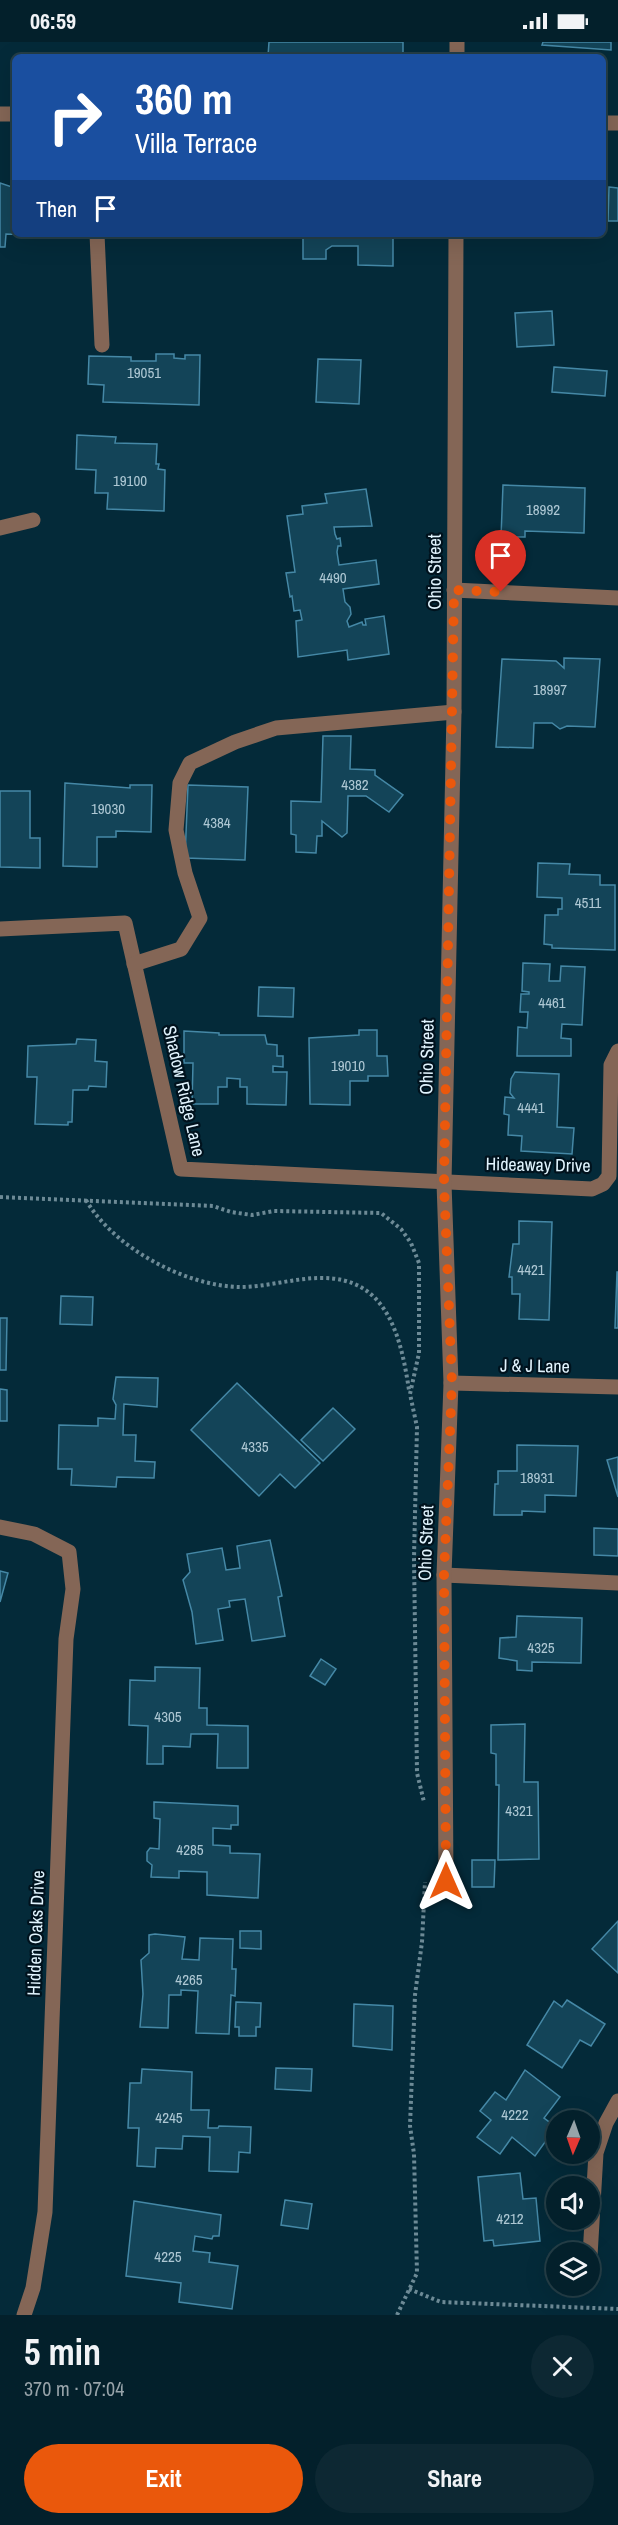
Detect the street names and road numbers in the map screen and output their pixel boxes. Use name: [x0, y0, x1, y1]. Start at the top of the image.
street label: Ohio Street: [422, 534, 447, 610]
street label: Ohio Street: [413, 1019, 440, 1095]
street label: Shadow Ridge Lane: [157, 1023, 212, 1159]
street label: Hideaway Drive: [485, 1151, 591, 1178]
street label: J & J Lane: [500, 1352, 570, 1379]
street label: Ohio Street: [412, 1505, 439, 1581]
street label: Hidden Oaks Drive: [21, 1870, 50, 1996]

